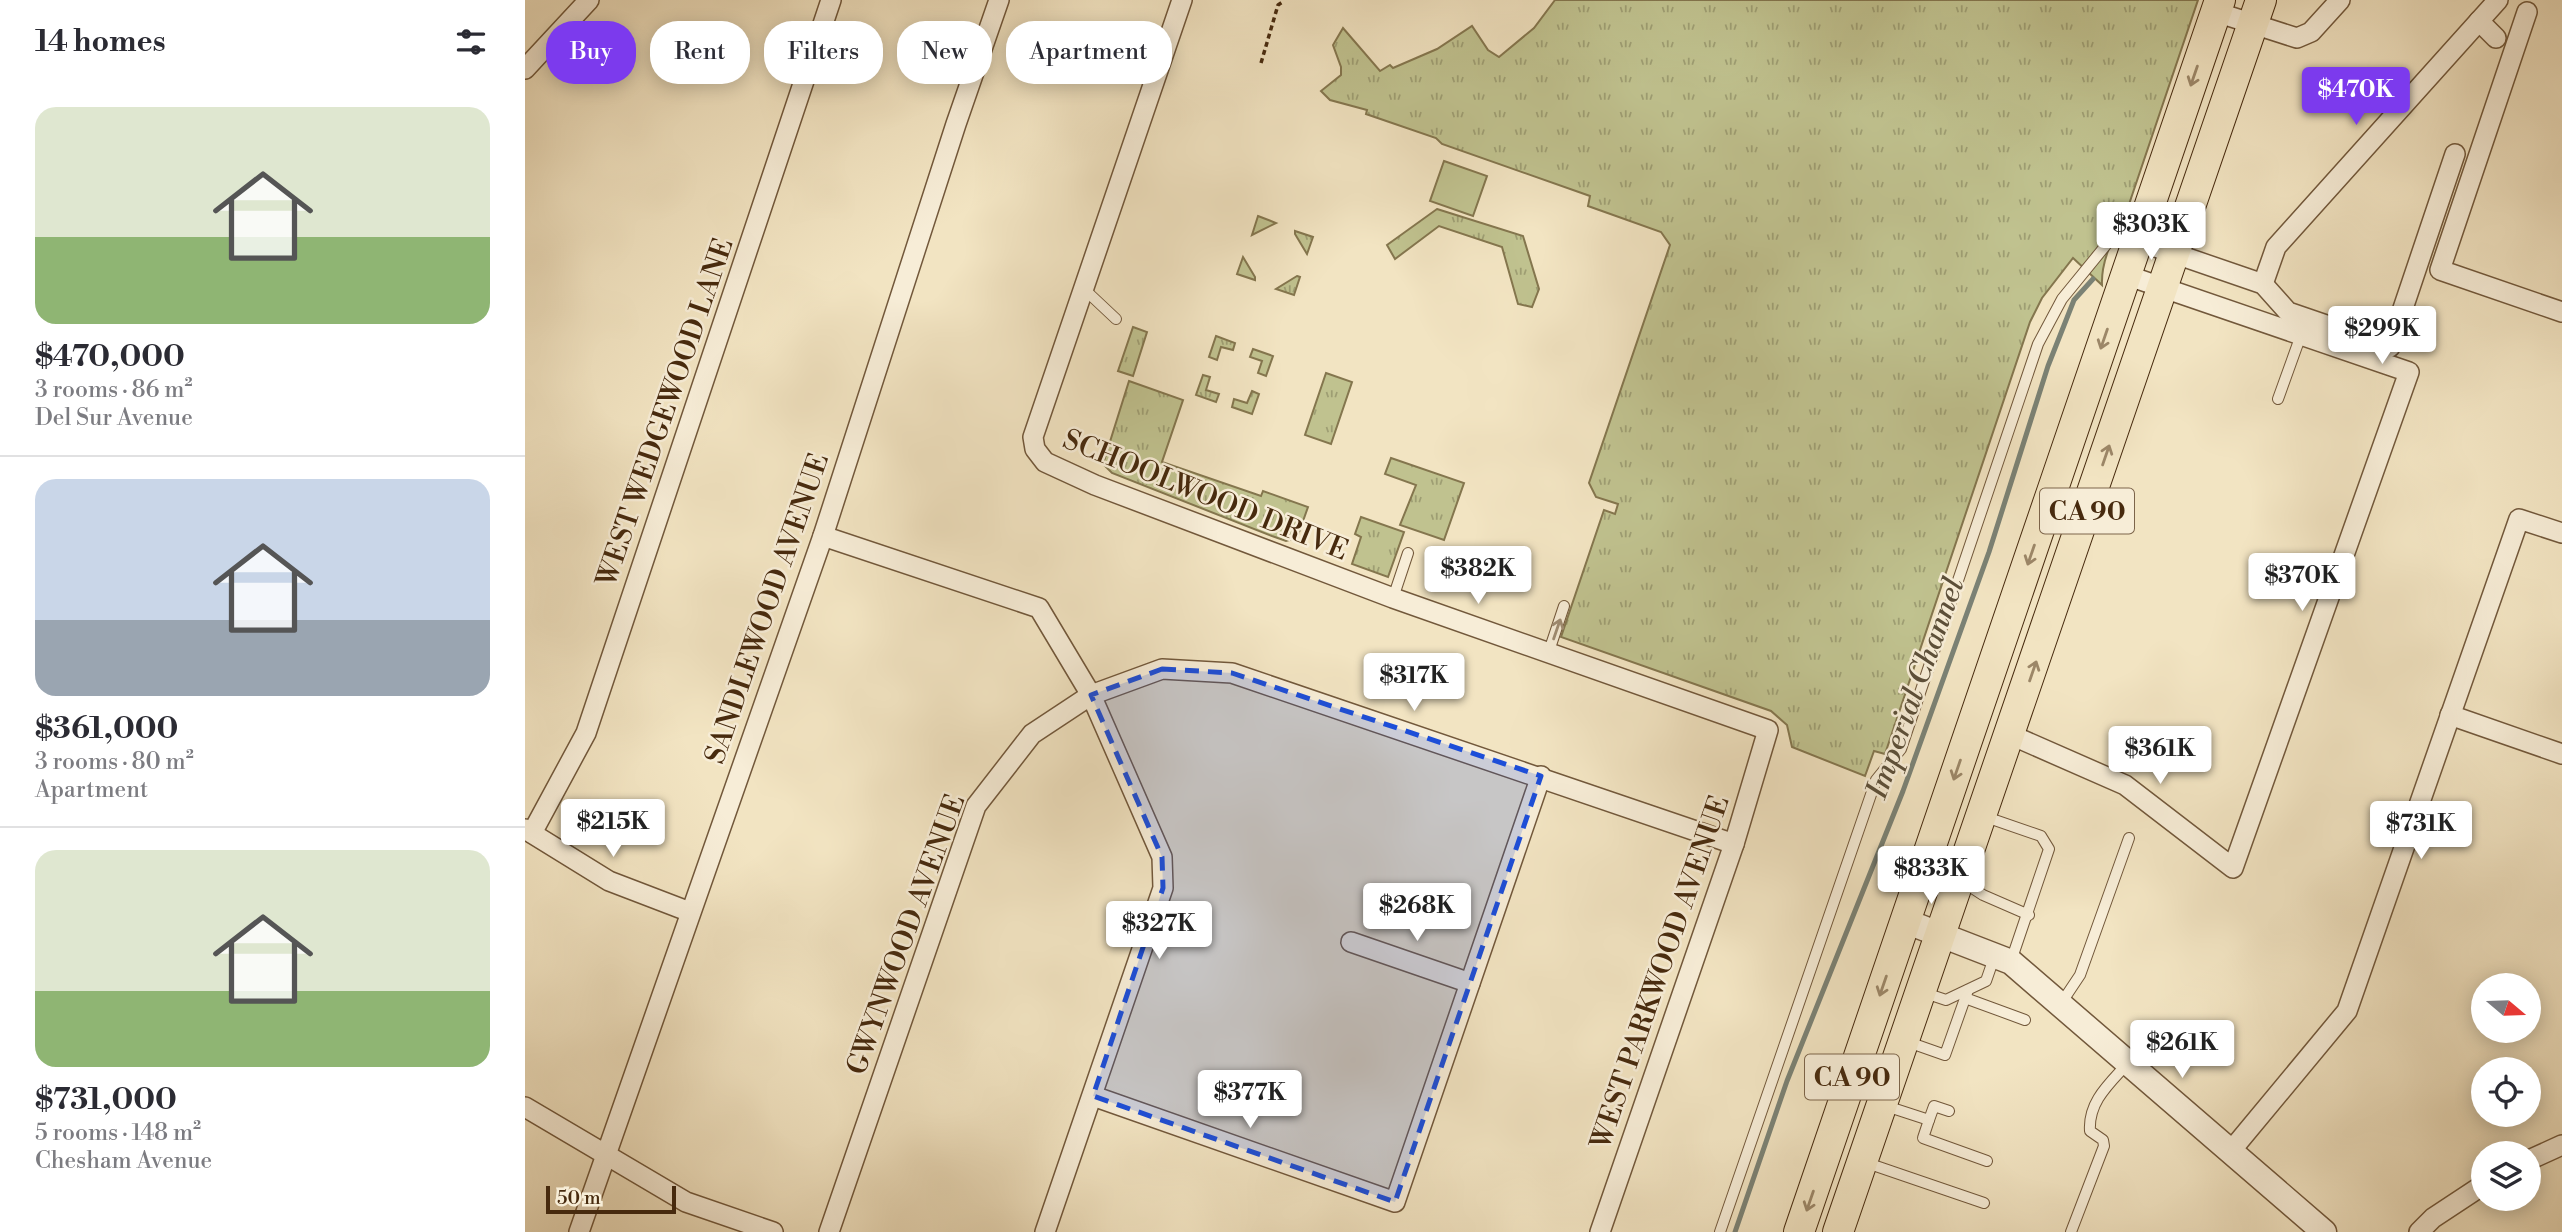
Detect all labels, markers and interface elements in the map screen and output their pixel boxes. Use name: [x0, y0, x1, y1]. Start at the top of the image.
chip: Buy: [546, 21, 636, 84]
chip: Rent: [650, 21, 750, 84]
chip: Filters: [764, 21, 883, 84]
chip: New: [897, 21, 992, 84]
chip: Apartment: [1006, 21, 1172, 84]
text: 14 homes: [35, 23, 166, 61]
icon: filters: [452, 23, 490, 61]
one-way arrow: [2187, 65, 2200, 87]
pin: $470K: [2307, 68, 2405, 127]
text: $470K: [2318, 76, 2394, 104]
icon: home: [200, 153, 326, 279]
pin: $303K: [2102, 202, 2200, 262]
text: $303K: [2113, 211, 2189, 239]
street label: WEST WEDGEWOOD LANE: [589, 234, 742, 592]
pin: $299K: [2333, 306, 2431, 366]
text: $299K: [2344, 315, 2420, 343]
one-way arrow: [2097, 328, 2109, 350]
text: $470,000: [35, 338, 185, 376]
text: 3 rooms · 86 m²: [35, 376, 192, 404]
text: Del Sur Avenue: [35, 404, 193, 432]
street label: SCHOOLWOOD DRIVE: [1058, 422, 1353, 569]
one-way arrow: [2101, 445, 2113, 467]
street label: SANDLEWOOD AVENUE: [698, 449, 837, 768]
road number: CA 90: [2040, 489, 2134, 534]
icon: home: [200, 525, 326, 651]
one-way arrow: [2024, 543, 2036, 565]
pin: $382K: [1429, 546, 1527, 606]
pin: $370K: [2253, 554, 2351, 613]
text: $382K: [1440, 555, 1516, 583]
text: $370K: [2264, 562, 2340, 590]
water label: Imperial Channel: [1858, 572, 1974, 805]
one-way arrow: [1552, 618, 1564, 640]
pin: $317K: [1365, 654, 1463, 713]
one-way arrow: [2028, 660, 2040, 682]
text: $317K: [1380, 662, 1448, 690]
text: $361,000: [35, 710, 178, 748]
pin: $361K: [2111, 726, 2209, 786]
text: $361K: [2124, 735, 2196, 763]
text: 3 rooms · 80 m²: [35, 748, 194, 776]
one-way arrow: [1950, 759, 1962, 781]
text: Apartment: [35, 776, 148, 804]
street label: GWYNWOOD AVENUE: [839, 790, 973, 1079]
street label: WEST PARKWOOD AVENUE: [1583, 791, 1737, 1155]
pin: $215K: [564, 800, 662, 859]
pin: $731K: [2372, 802, 2470, 861]
text: $215K: [577, 808, 649, 836]
text: $731K: [2386, 810, 2456, 838]
pin: $833K: [1882, 846, 1980, 906]
text: $833K: [1894, 855, 1968, 883]
pin: $268K: [1368, 884, 1466, 943]
text: $268K: [1379, 892, 1455, 920]
icon: home: [200, 896, 326, 1022]
pin: $327K: [1110, 902, 1208, 961]
text: $327K: [1122, 910, 1196, 938]
north arrow: [2471, 973, 2541, 1043]
map controls: [2471, 973, 2541, 1211]
one-way arrow: [1876, 974, 1888, 996]
pin: $261K: [2133, 1020, 2231, 1080]
text: $261K: [2146, 1029, 2218, 1057]
road number: CA 90: [1805, 1054, 1899, 1100]
button: locate: [2471, 1057, 2541, 1127]
pin: $377K: [1201, 1070, 1299, 1130]
text: $377K: [1214, 1079, 1286, 1107]
text: $731,000: [35, 1081, 177, 1119]
text: 5 rooms · 148 m²: [35, 1119, 201, 1147]
button: layers: [2471, 1141, 2541, 1211]
text: Chesham Avenue: [35, 1147, 212, 1175]
scale bar: [546, 1183, 675, 1215]
text: 50 m: [557, 1186, 601, 1210]
one-way arrow: [1803, 1189, 1815, 1211]

